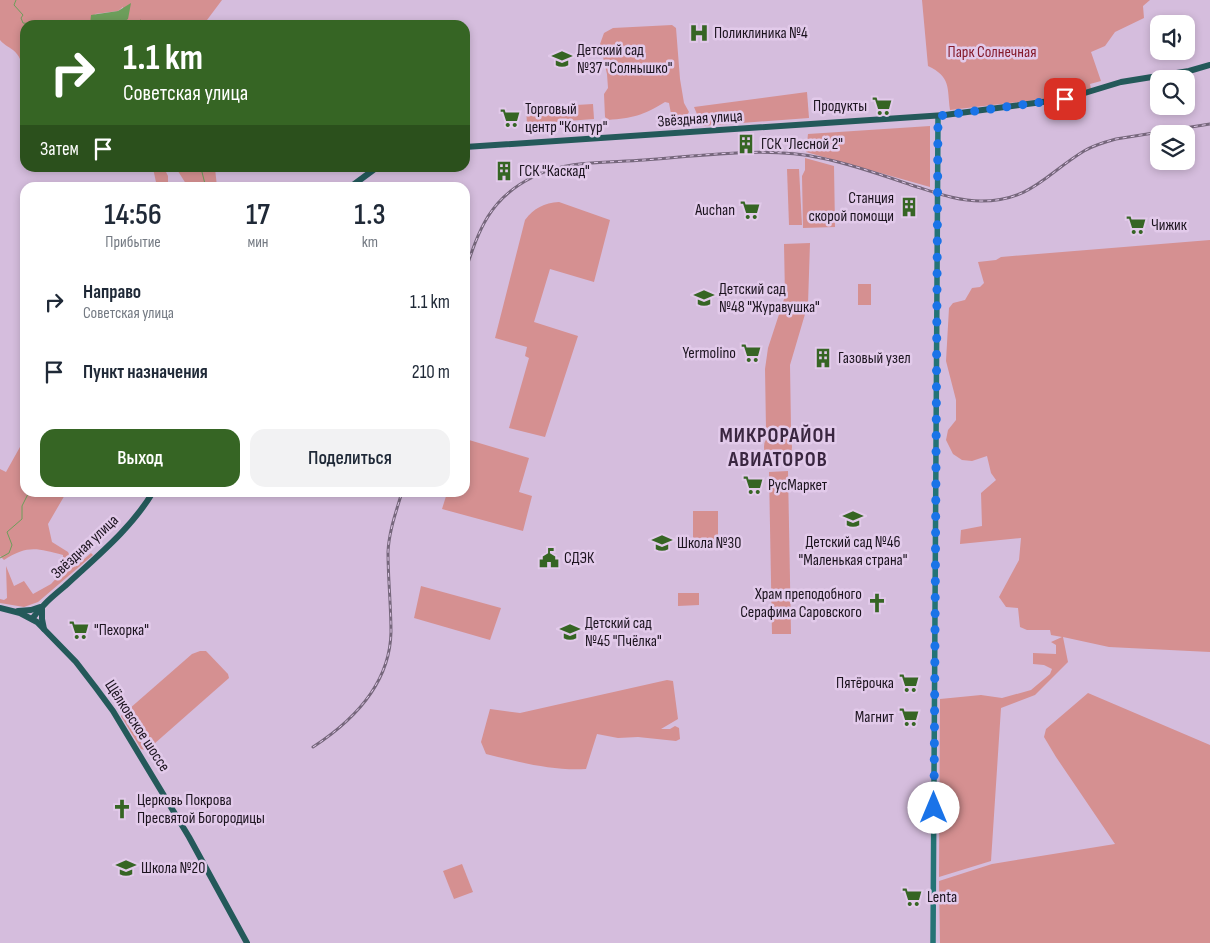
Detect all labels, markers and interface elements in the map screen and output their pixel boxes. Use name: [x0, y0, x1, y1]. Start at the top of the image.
map controls: [1150, 15, 1195, 170]
button: sound: [1150, 15, 1195, 60]
hospital icon: Поликлиника №4: [688, 22, 710, 44]
place label: Поликлиника №4: [714, 24, 808, 43]
text: 1.1 km: [123, 37, 203, 80]
icon: right: [40, 40, 105, 105]
place label: Детский сад №37 "Солнышко": [577, 41, 672, 78]
park label: Парк Солнечная: [948, 43, 1036, 62]
school or university icon: Детский сад №37 "Солнышко": [551, 48, 573, 70]
button: search: [1150, 70, 1195, 115]
pin: [1044, 78, 1086, 120]
text: Советская улица: [123, 80, 248, 107]
icon: arrive: [1051, 85, 1079, 113]
supermarket icon: Продукты: [871, 95, 893, 117]
place label: Продукты: [813, 97, 867, 116]
place label: Торговый центр "Контур": [525, 100, 607, 137]
supermarket icon: Торговый центр "Контур": [499, 107, 521, 129]
street label: Звёздная улица: [657, 107, 743, 131]
button: layers: [1150, 125, 1195, 170]
building icon: ГСК "Лесной 2": [735, 133, 757, 155]
icon: arrive: [89, 135, 117, 163]
place label: ГСК "Лесной 2": [761, 135, 843, 154]
text: Затем: [40, 138, 79, 161]
building icon: ГСК "Каскад": [493, 160, 515, 182]
place label: ГСК "Каскад": [519, 162, 590, 181]
place label: Станция скорой помощи: [808, 189, 894, 226]
building icon: Станция скорой помощи: [898, 196, 920, 218]
text: 14:56: [104, 197, 162, 233]
text: 17: [246, 197, 270, 233]
text: 1.3: [354, 197, 386, 233]
supermarket icon: Auchan: [739, 199, 761, 221]
place label: Auchan: [694, 201, 735, 220]
supermarket icon: Чижик: [1125, 214, 1147, 236]
place label: Чижик: [1151, 216, 1188, 235]
text: Прибытие: [105, 233, 161, 252]
text: мин: [247, 233, 269, 252]
text: km: [362, 233, 378, 252]
place label: Детский сад №48 "Журавушка": [719, 280, 820, 317]
text: Направо: [83, 281, 141, 304]
school or university icon: Детский сад №48 "Журавушка": [693, 287, 715, 309]
icon: right: [40, 288, 68, 316]
text: 1.1 km: [410, 291, 450, 314]
text: Советская улица: [83, 304, 174, 323]
supermarket icon: Yermolino: [740, 342, 762, 364]
place label: Yermolino: [682, 344, 736, 363]
building icon: Газовый узел: [812, 347, 834, 369]
place label: Газовый узел: [838, 349, 911, 368]
icon: arrive: [40, 358, 68, 386]
text: Пункт назначения: [83, 361, 208, 384]
text: 210 m: [412, 361, 450, 384]
district label: МИКРОРАЙОН АВИАТОРОВ: [719, 423, 837, 472]
button: Выход: [40, 429, 240, 487]
button: Поделиться: [250, 429, 450, 487]
supermarket icon: РусМаркет: [742, 474, 764, 496]
place label: РусМаркет: [768, 476, 828, 495]
school or university icon: Детский сад №46 "Маленькая страна": [842, 508, 864, 530]
street label: Звёздная улица: [47, 511, 123, 583]
school or university icon: Школа №30: [651, 532, 673, 554]
place label: Детский сад №46 "Маленькая страна": [799, 533, 907, 570]
place label: Школа №30: [677, 534, 741, 553]
public building icon: СДЭК: [538, 547, 560, 569]
place label: СДЭК: [564, 549, 595, 568]
place label: Храм преподобного Серафима Саровского: [740, 585, 862, 622]
church icon: Храм преподобного Серафима Саровского: [866, 592, 888, 614]
place label: Детский сад №45 "Пчёлка": [585, 614, 662, 651]
supermarket icon: "Пехорка": [68, 619, 90, 641]
place label: "Пехорка": [94, 621, 149, 640]
school or university icon: Детский сад №45 "Пчёлка": [559, 621, 581, 643]
supermarket icon: Пятёрочка: [898, 672, 920, 694]
place label: Пятёрочка: [836, 674, 894, 693]
street label: Щёлковское шоссе: [100, 677, 174, 775]
supermarket icon: Магнит: [898, 706, 920, 728]
place label: Магнит: [855, 708, 895, 727]
position arrow: [907, 781, 959, 833]
place label: Церковь Покрова Пресвятой Богородицы: [137, 791, 265, 828]
church icon: Церковь Покрова Пресвятой Богородицы: [111, 798, 133, 820]
school or university icon: Школа №20: [115, 857, 137, 879]
place label: Школа №20: [141, 859, 205, 878]
supermarket icon: Lenta: [901, 886, 923, 908]
place label: Lenta: [927, 888, 957, 907]

